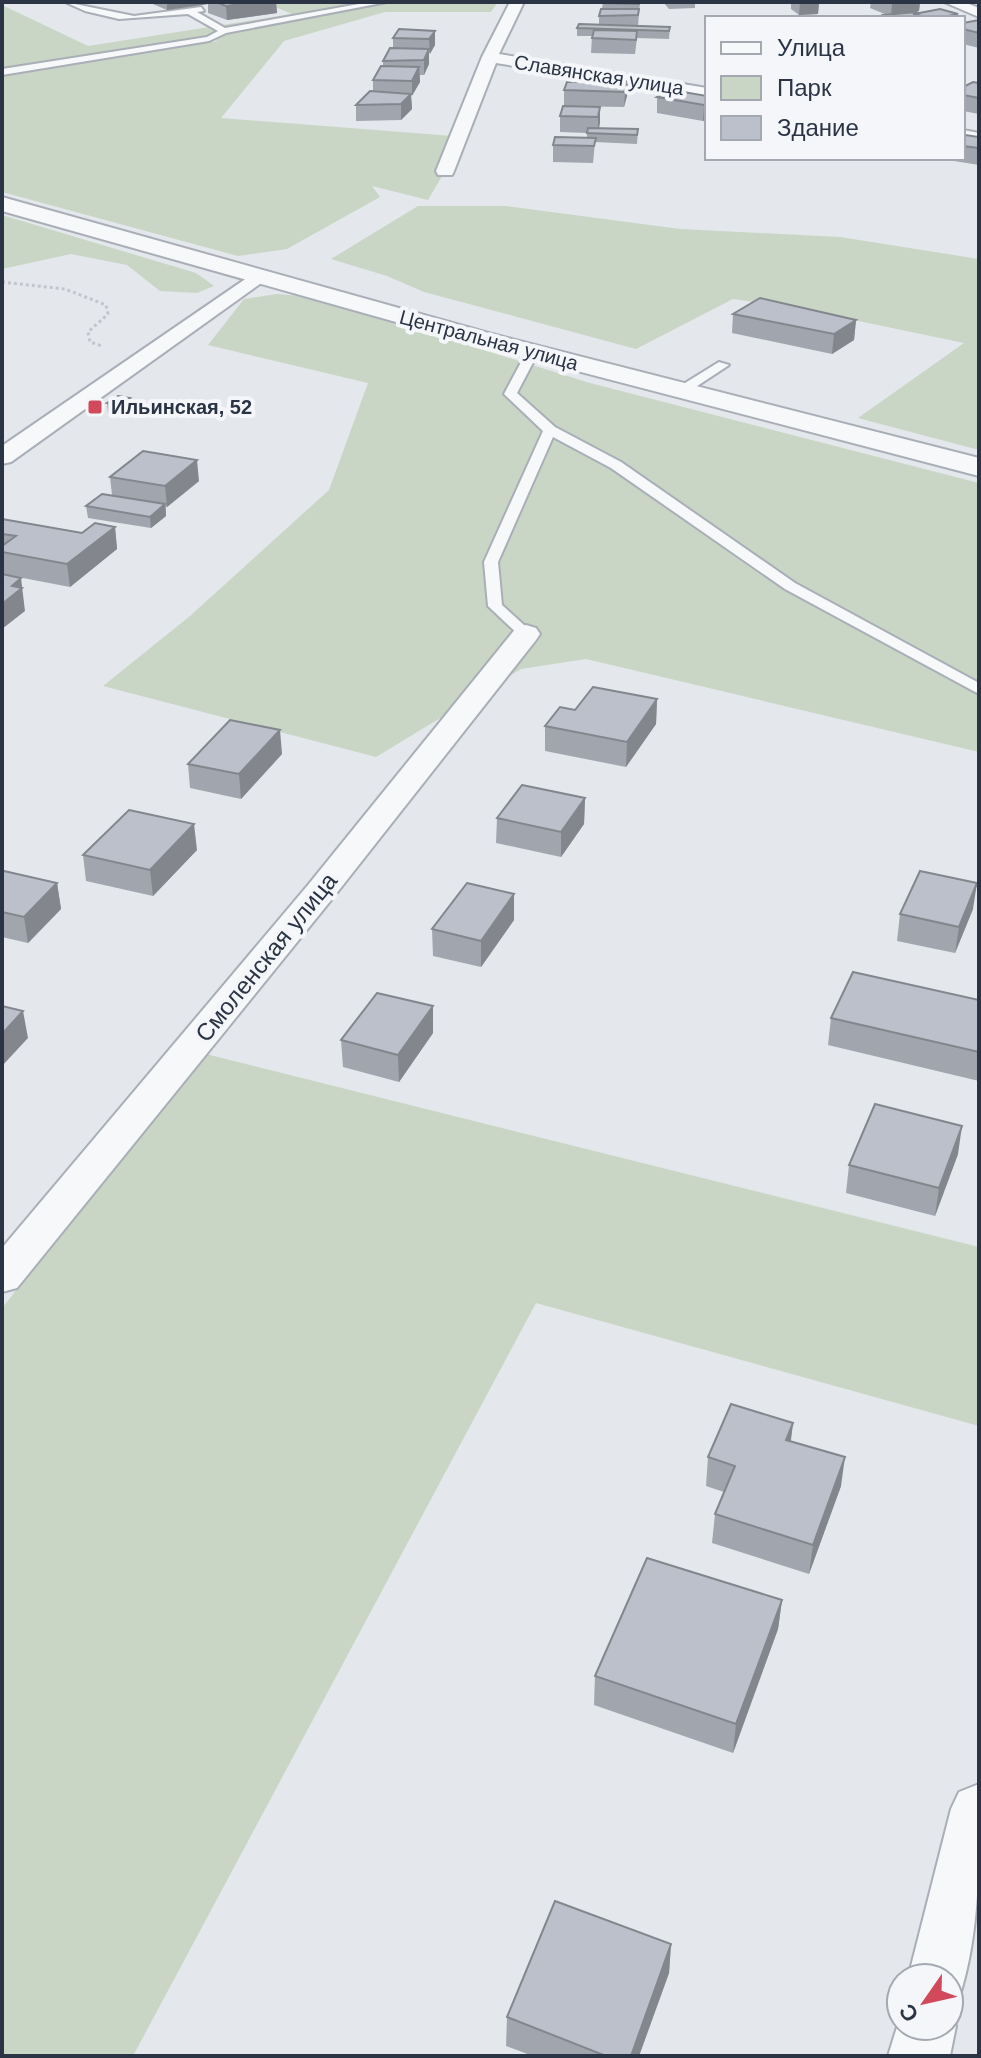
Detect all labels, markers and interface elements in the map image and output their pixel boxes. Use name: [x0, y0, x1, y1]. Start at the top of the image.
legend: [705, 16, 965, 160]
text: Улица: [777, 34, 846, 61]
street label: Славянская улица: [513, 51, 686, 99]
text: Парк: [777, 74, 832, 101]
text: Здание: [777, 114, 859, 141]
street label: Центральная улица: [397, 306, 582, 375]
place label: Ильинская, 52: [111, 396, 252, 418]
marker: Ильинская, 52: [86, 398, 104, 416]
street label: Смоленская улица: [190, 867, 343, 1047]
north arrow: [885, 1962, 965, 2042]
text: С: [894, 1999, 924, 2026]

